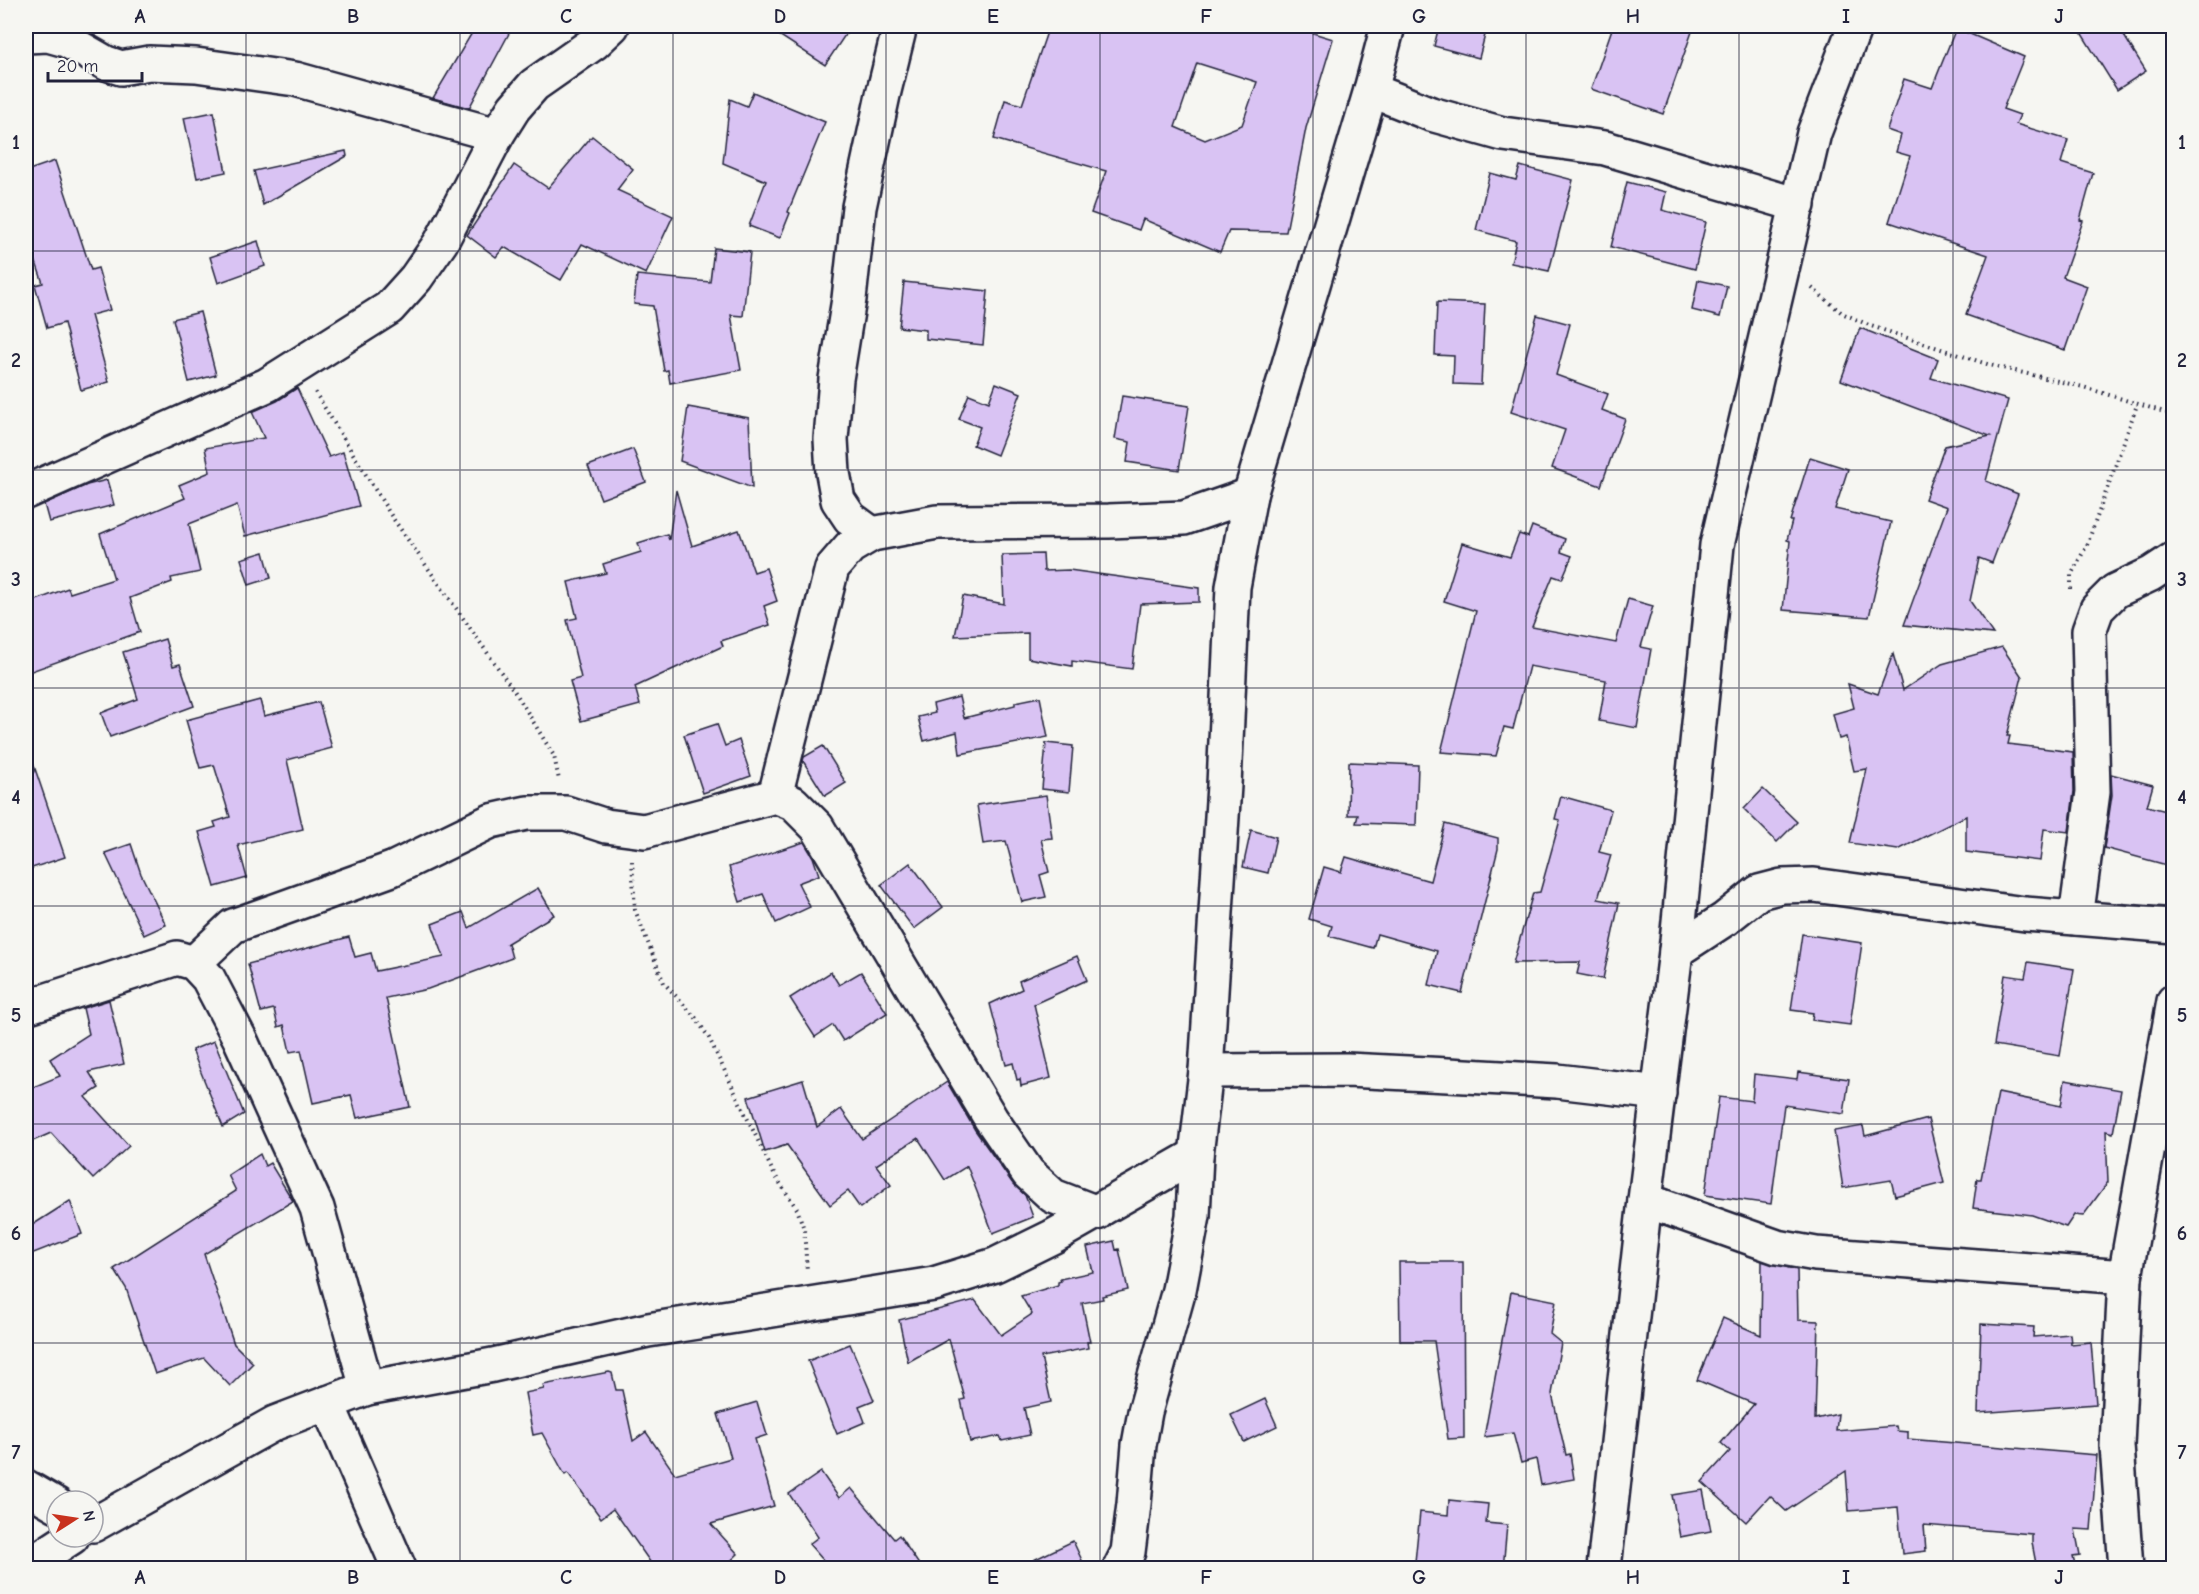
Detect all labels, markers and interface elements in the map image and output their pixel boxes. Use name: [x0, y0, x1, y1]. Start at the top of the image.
text: A: [134, 5, 146, 28]
text: B: [347, 5, 359, 28]
text: C: [560, 5, 572, 28]
text: D: [774, 5, 786, 28]
text: E: [987, 5, 999, 28]
text: F: [1200, 5, 1212, 28]
text: G: [1412, 5, 1426, 28]
text: H: [1626, 5, 1640, 28]
text: I: [1842, 5, 1850, 28]
text: J: [2054, 5, 2064, 28]
scale bar: [48, 45, 142, 83]
text: 20 m: [57, 56, 98, 77]
text: 1: [12, 131, 20, 154]
text: 1: [2178, 131, 2186, 154]
text: 2: [11, 349, 21, 372]
text: 2: [2177, 349, 2187, 372]
text: 3: [11, 568, 21, 591]
text: 3: [2177, 568, 2187, 591]
text: 4: [11, 786, 21, 809]
text: 4: [2177, 786, 2187, 809]
text: 5: [11, 1004, 21, 1027]
text: 5: [2177, 1004, 2187, 1027]
text: 6: [11, 1222, 21, 1245]
text: 6: [2177, 1222, 2187, 1245]
text: 7: [12, 1441, 21, 1464]
text: 7: [2178, 1441, 2187, 1464]
north arrow: [45, 1489, 105, 1549]
text: N: [79, 1509, 99, 1523]
text: A: [134, 1566, 146, 1589]
text: B: [347, 1566, 359, 1589]
text: C: [560, 1566, 572, 1589]
text: D: [774, 1566, 786, 1589]
text: E: [987, 1566, 999, 1589]
text: F: [1200, 1566, 1212, 1589]
text: G: [1412, 1566, 1426, 1589]
text: H: [1626, 1566, 1640, 1589]
text: I: [1842, 1566, 1850, 1589]
text: J: [2054, 1566, 2064, 1589]

